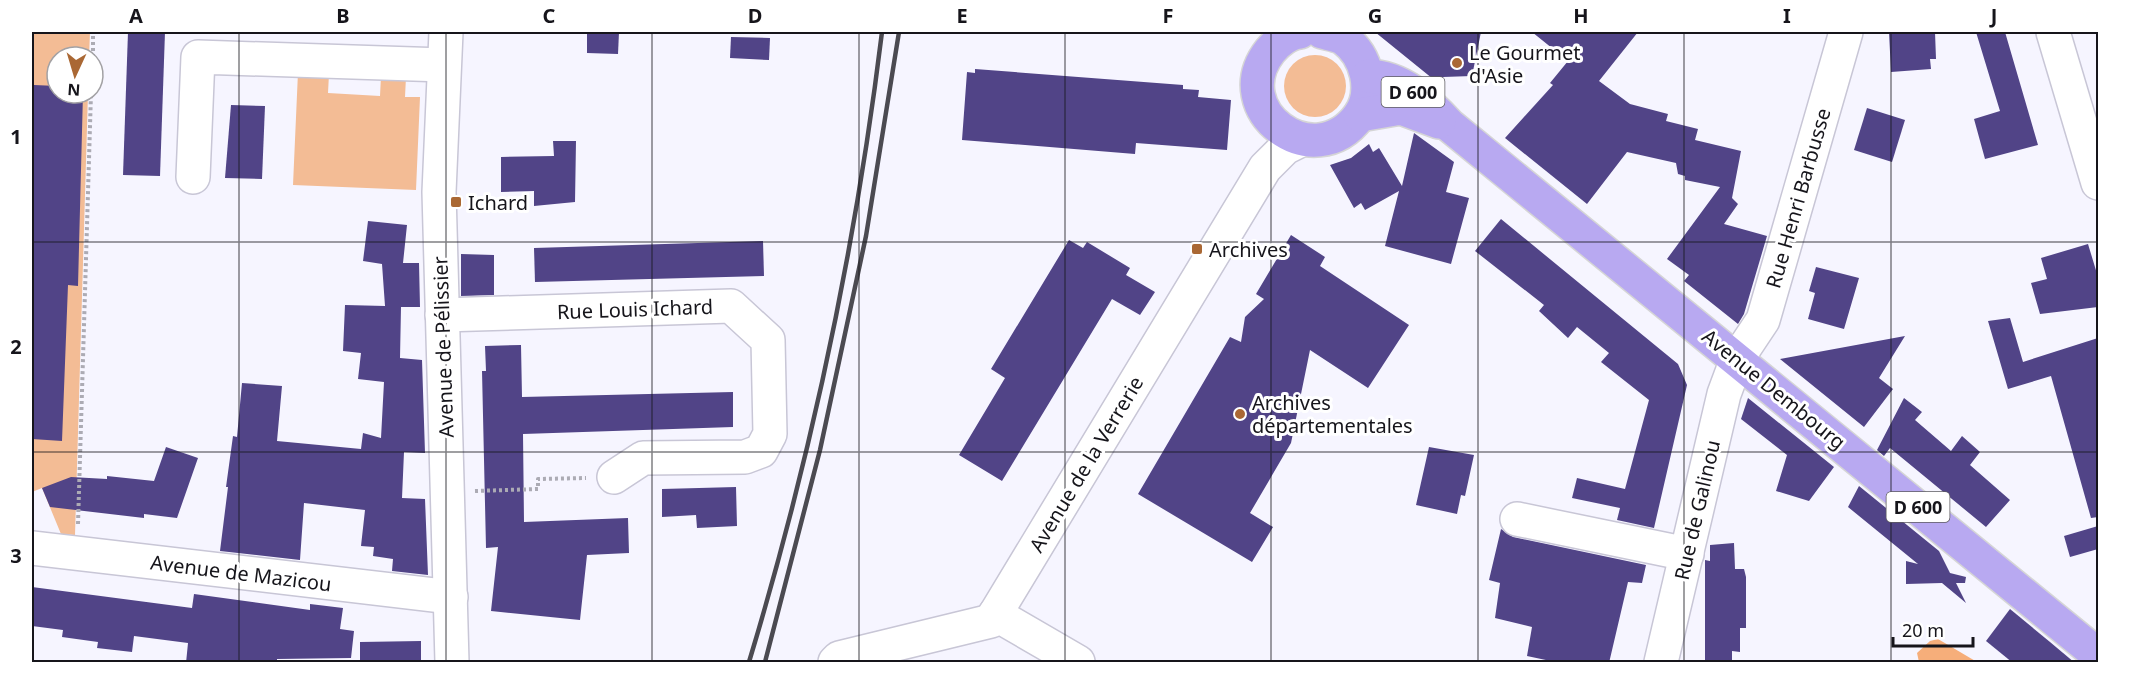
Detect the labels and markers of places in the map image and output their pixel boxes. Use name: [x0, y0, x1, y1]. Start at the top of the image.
place label: Le Gourmet d'Asie: [1469, 39, 1580, 89]
marker: Le Gourmet d'Asie: [1450, 56, 1464, 70]
place label: Ichard: [468, 189, 528, 216]
marker: Ichard: [449, 195, 463, 209]
place label: Archives: [1209, 236, 1288, 263]
marker: Archives: [1190, 242, 1204, 256]
place label: Archives départementales: [1252, 389, 1413, 439]
marker: Archives départementales: [1233, 407, 1247, 421]

